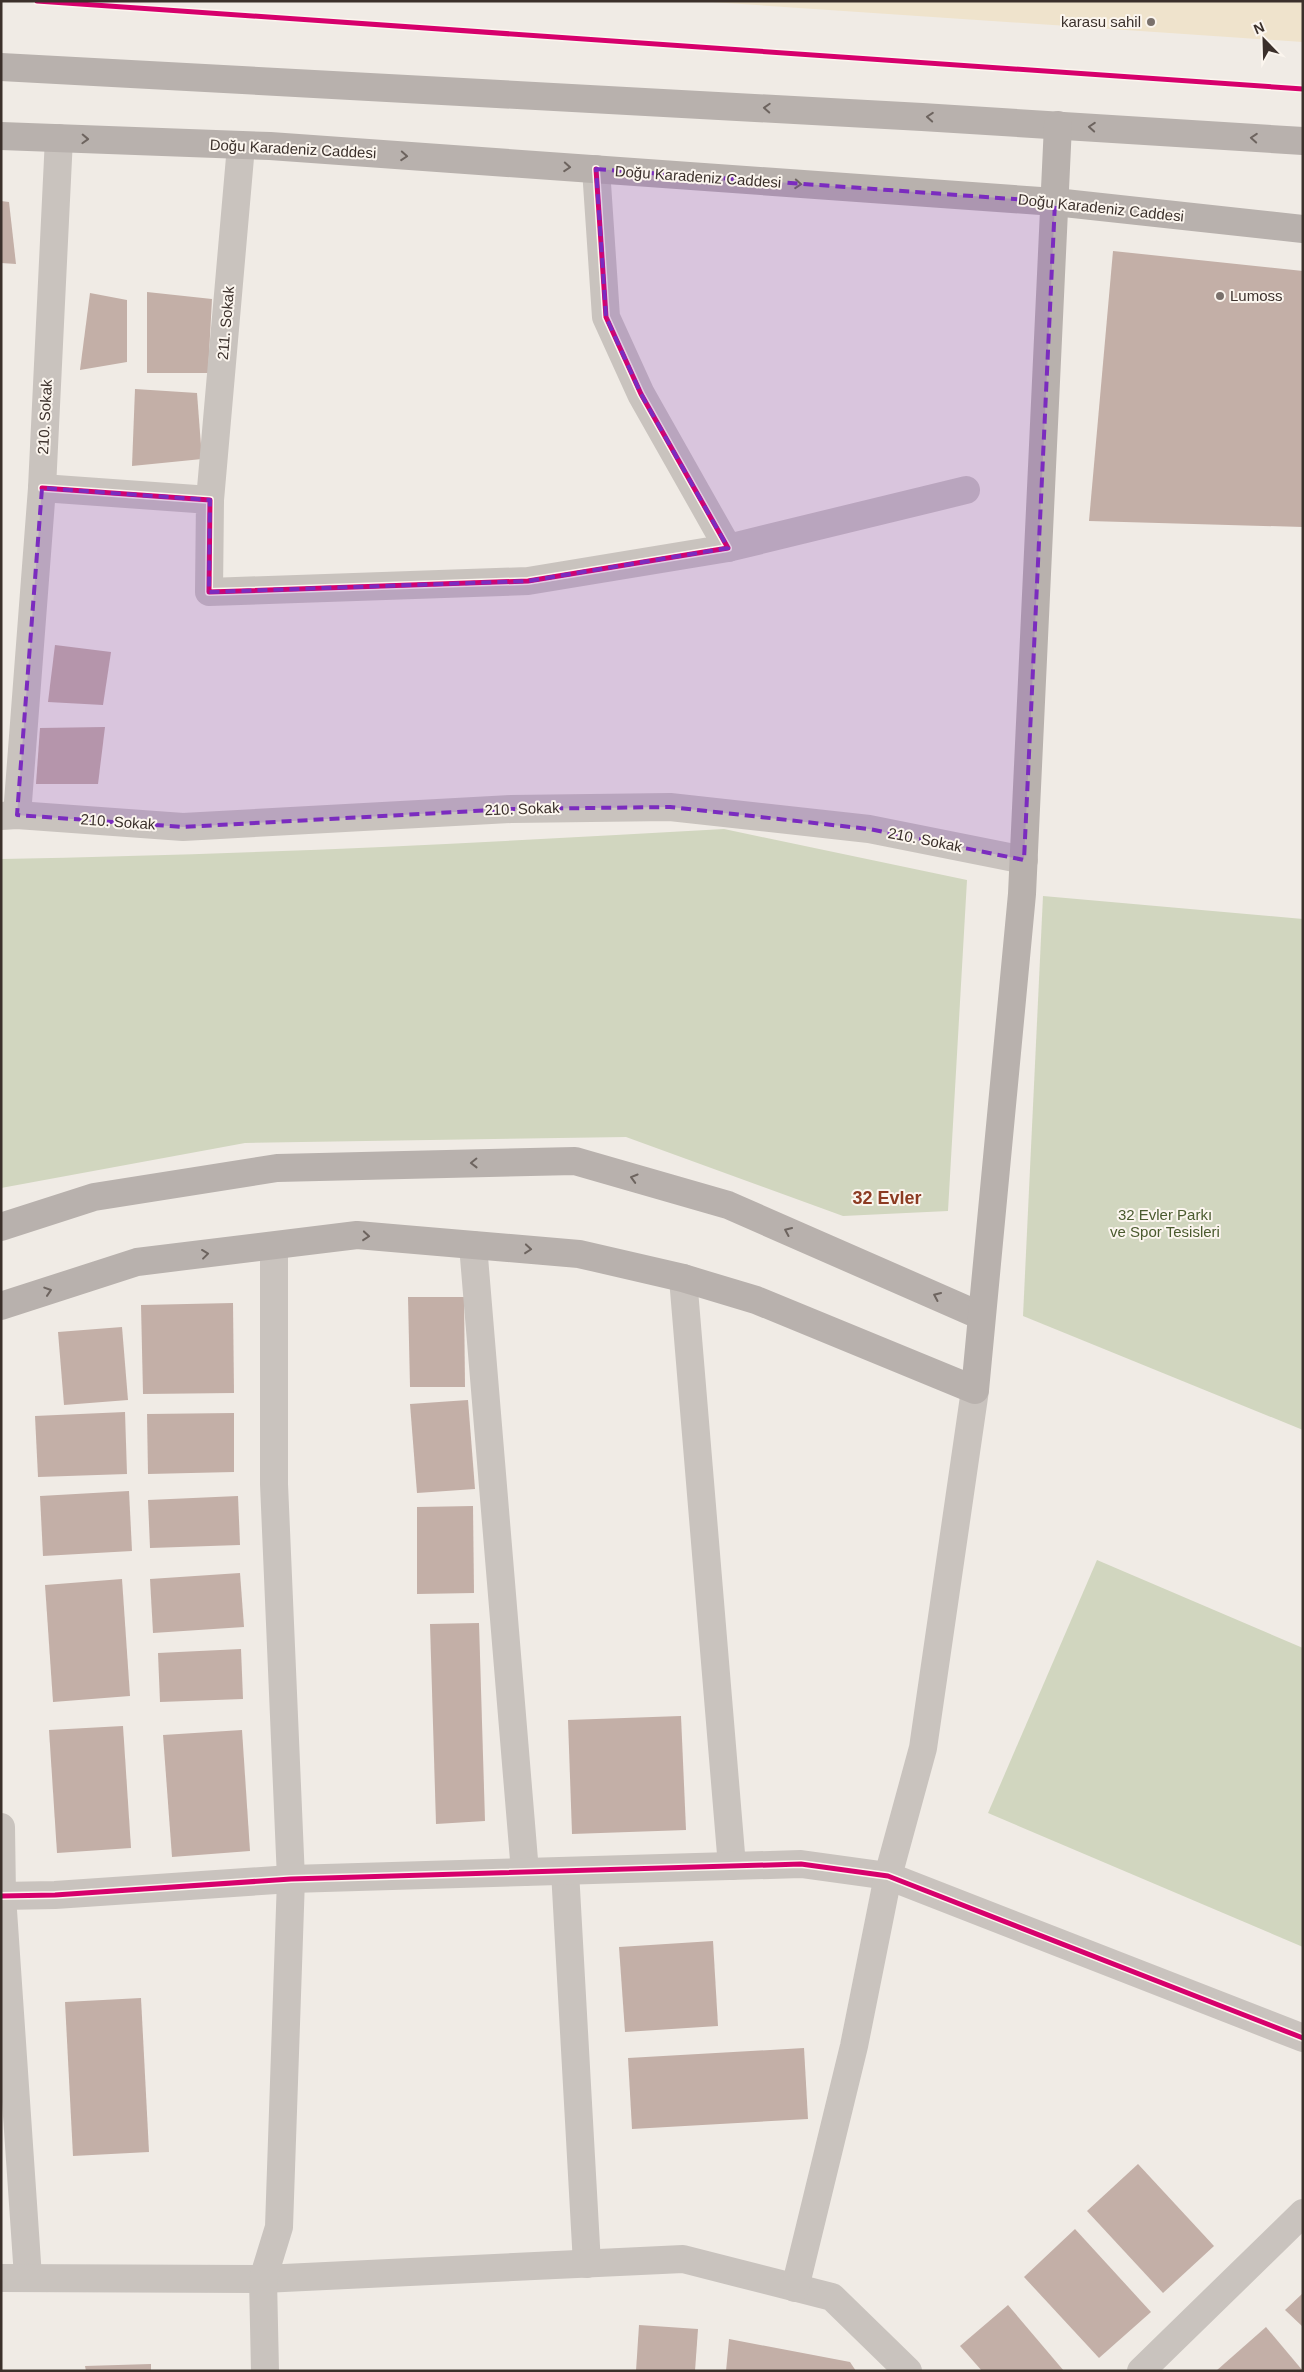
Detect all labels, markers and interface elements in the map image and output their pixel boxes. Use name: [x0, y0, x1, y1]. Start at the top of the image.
place label: karasu sahil: [1061, 13, 1141, 30]
north arrow: [1239, 15, 1289, 65]
marker: karasu sahil: [1145, 16, 1157, 28]
text: N: [1251, 19, 1267, 37]
one-way arrow: [763, 103, 771, 114]
one-way arrow: [925, 112, 933, 123]
one-way arrow: [1088, 122, 1096, 133]
one-way arrow: [1250, 132, 1258, 143]
one-way arrow: [81, 134, 89, 145]
street label: Doğu Karadeniz Caddesi: [209, 136, 377, 161]
one-way arrow: [401, 150, 409, 161]
one-way arrow: [563, 162, 571, 173]
street label: Doğu Karadeniz Caddesi: [614, 162, 782, 191]
one-way arrow: [795, 178, 803, 189]
street label: Doğu Karadeniz Caddesi: [1017, 190, 1185, 225]
street label: 211. Sokak: [214, 285, 237, 361]
place label: Lumoss: [1230, 287, 1283, 304]
marker: Lumoss: [1214, 290, 1226, 302]
street label: 210. Sokak: [34, 379, 55, 455]
street label: 210. Sokak: [484, 799, 560, 818]
street label: 210. Sokak: [80, 810, 157, 833]
street label: 210. Sokak: [887, 824, 964, 855]
one-way arrow: [470, 1158, 478, 1168]
one-way arrow: [631, 1174, 639, 1184]
district label: 32 Evler: [852, 1188, 922, 1208]
park label: 32 Evler Parkı ve Spor Tesisleri: [1110, 1206, 1220, 1240]
one-way arrow: [784, 1226, 793, 1237]
one-way arrow: [363, 1230, 371, 1241]
one-way arrow: [525, 1244, 533, 1255]
one-way arrow: [201, 1249, 209, 1260]
one-way arrow: [43, 1287, 51, 1297]
one-way arrow: [933, 1291, 942, 1302]

